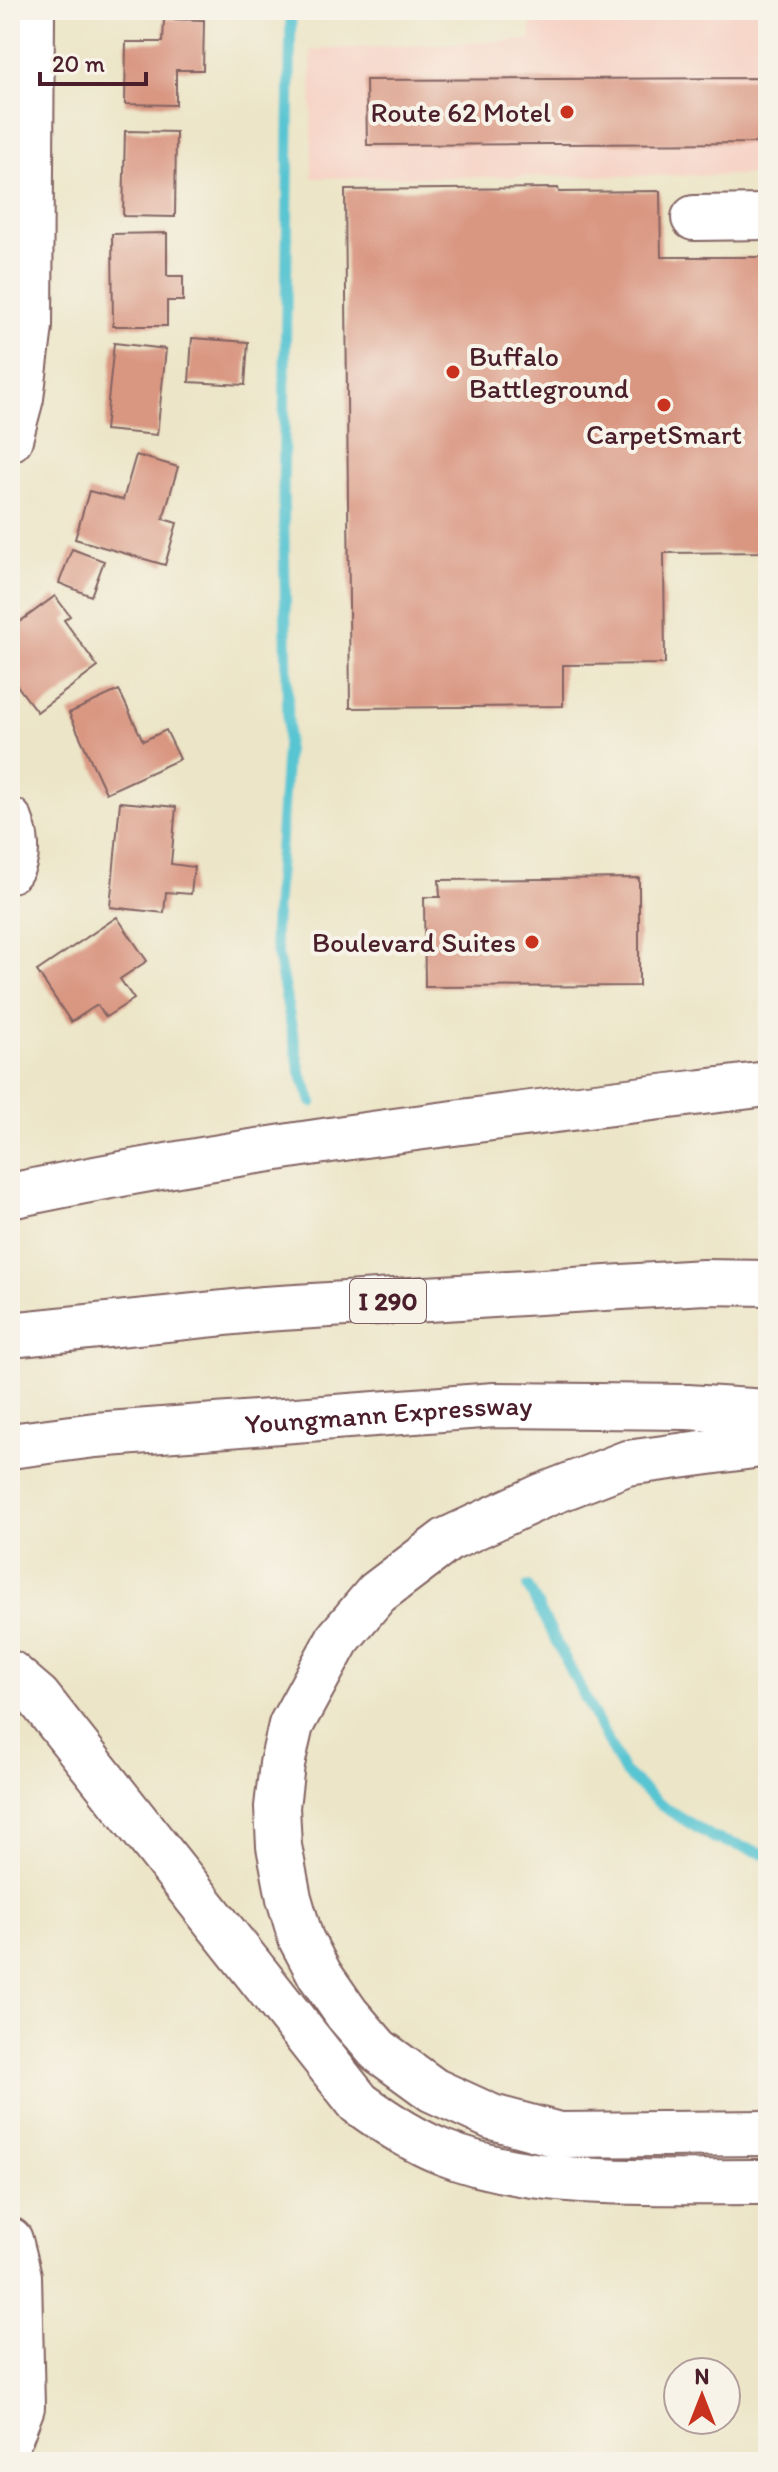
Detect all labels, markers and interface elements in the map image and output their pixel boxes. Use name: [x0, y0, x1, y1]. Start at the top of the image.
scale bar: [40, 36, 146, 86]
text: 20 m: [52, 49, 105, 78]
place label: Route 62 Motel: [371, 95, 551, 129]
marker: Route 62 Motel: [558, 103, 576, 121]
place label: Buffalo Battleground: [469, 339, 629, 405]
marker: Buffalo Battleground: [444, 363, 462, 381]
marker: CarpetSmart: [655, 396, 673, 414]
place label: CarpetSmart: [586, 417, 742, 451]
place label: Boulevard Suites: [312, 925, 516, 959]
marker: Boulevard Suites: [523, 933, 541, 951]
road number: I 290: [350, 1279, 426, 1323]
street label: Youngmann Expressway: [243, 1388, 532, 1441]
north arrow: [662, 2356, 742, 2436]
text: N: [695, 2363, 709, 2390]

